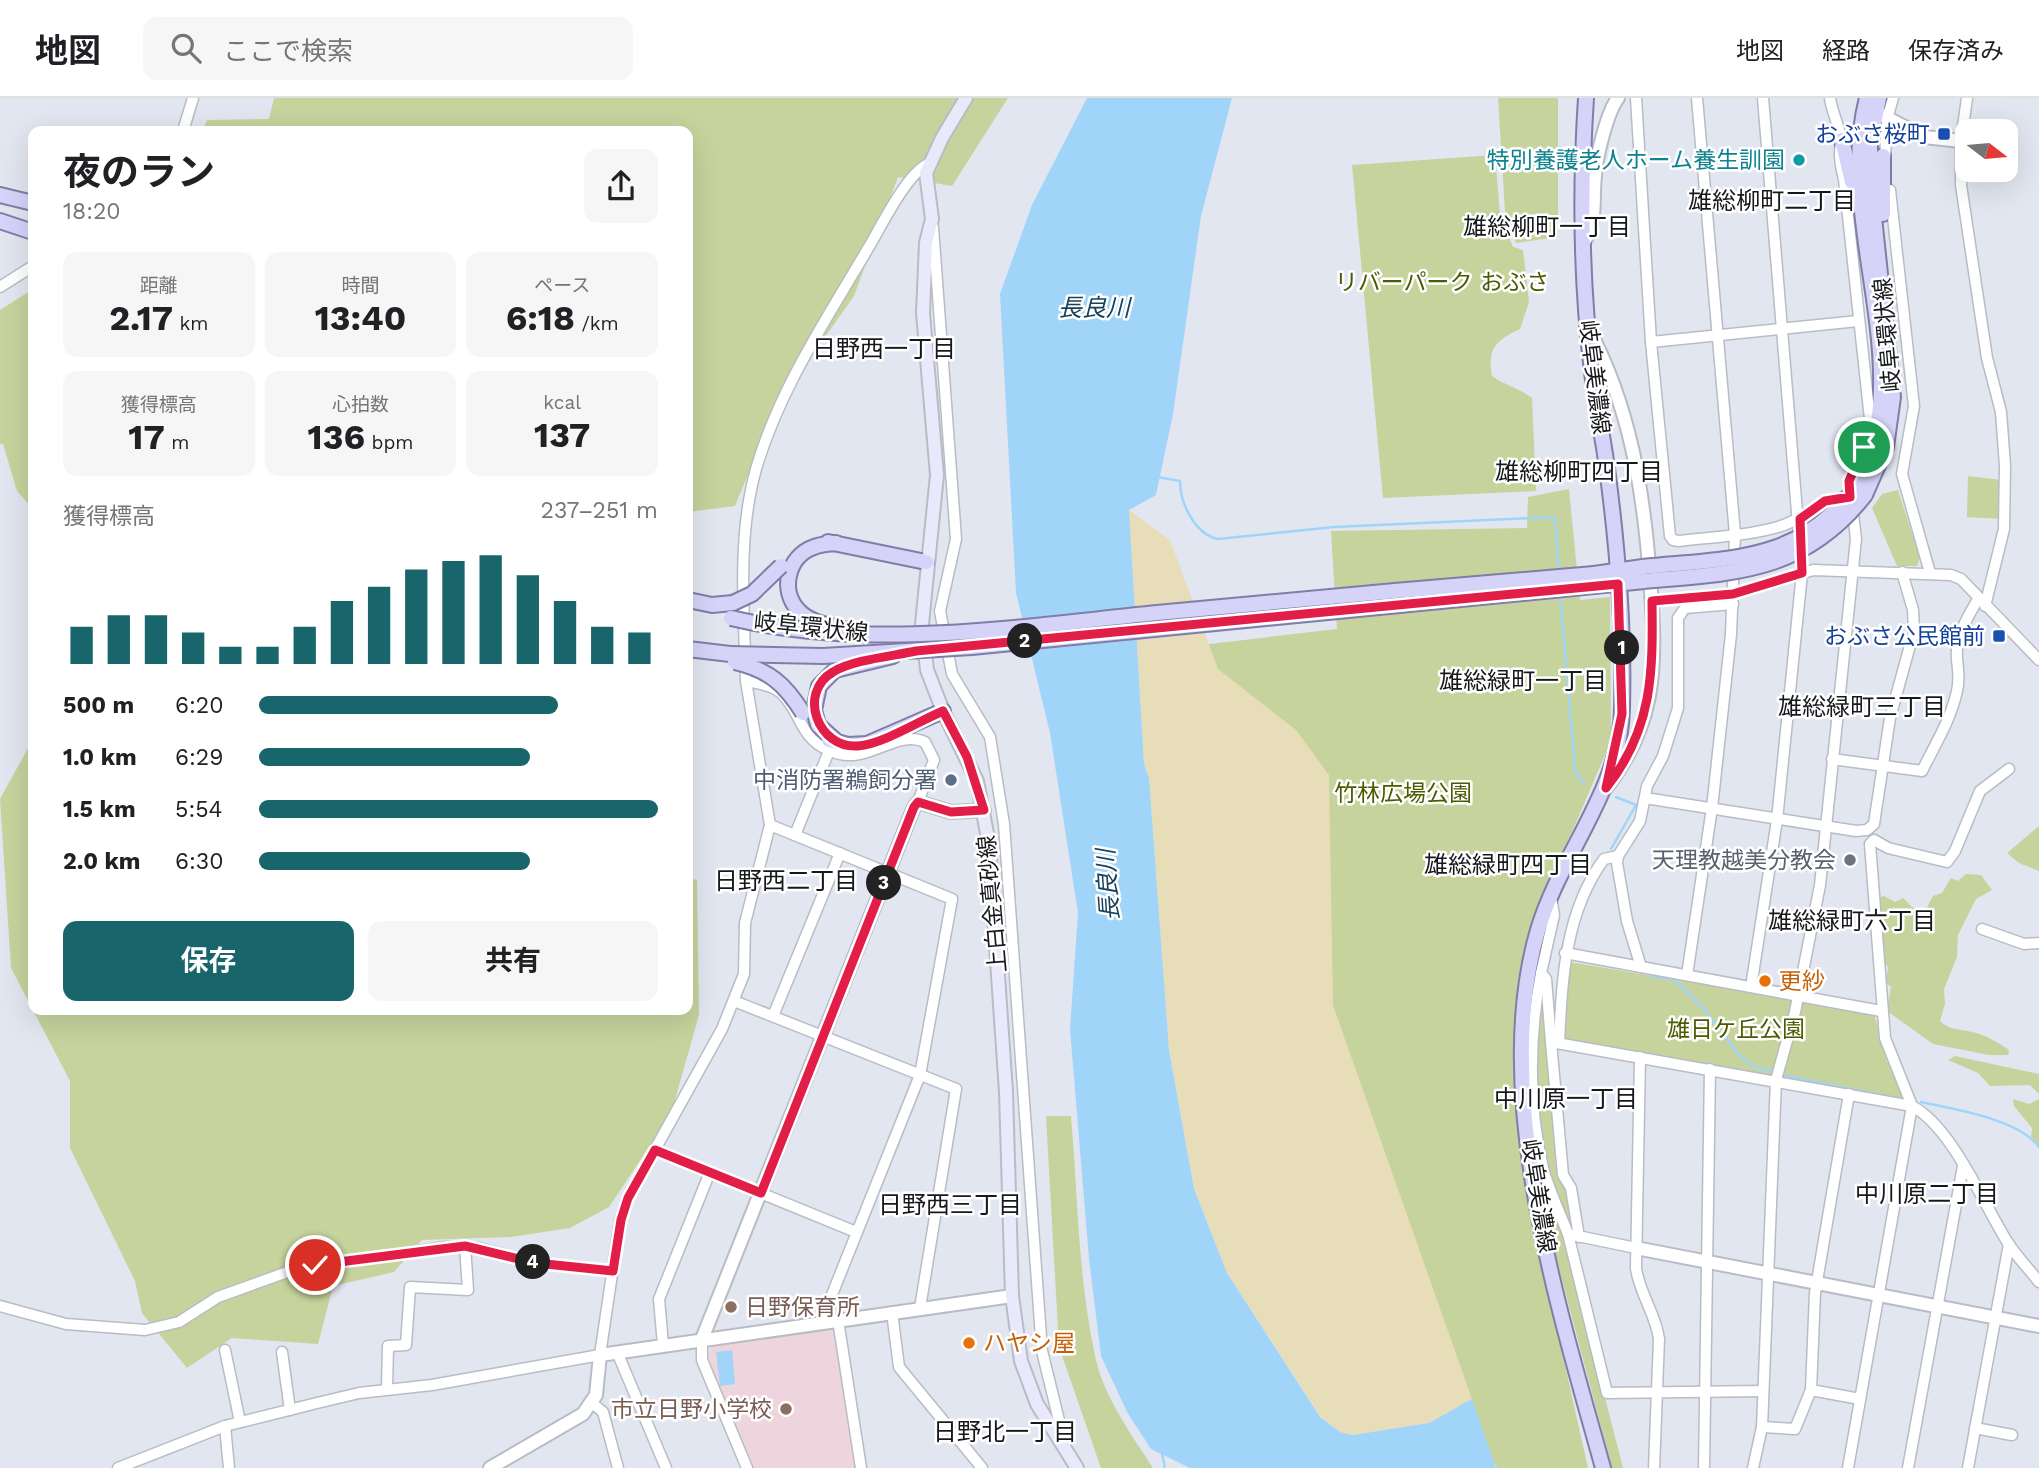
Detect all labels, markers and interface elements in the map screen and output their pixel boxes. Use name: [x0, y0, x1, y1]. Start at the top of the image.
search box: [143, 17, 633, 80]
icon: search: [167, 29, 205, 67]
text: 地図: [35, 31, 101, 70]
text: ここで検索: [223, 36, 353, 66]
text: 地図: [1736, 37, 1784, 65]
text: 経路: [1822, 37, 1870, 65]
text: 保存済み: [1908, 37, 2004, 65]
north arrow: [1955, 119, 2018, 182]
map controls: [1955, 119, 2018, 182]
place label: おぶさ桜町: [1815, 121, 1930, 148]
marker: おぶさ桜町: [1936, 126, 1952, 142]
place label: 特別養護老人ホーム養生訓園: [1487, 147, 1785, 174]
button: share: [584, 149, 658, 223]
text: 夜のラン: [63, 150, 215, 194]
marker: 特別養護老人ホーム養生訓園: [1791, 152, 1807, 168]
district label: 雄総柳町二丁目: [1688, 187, 1856, 215]
text: 18:20: [63, 198, 121, 225]
district label: 雄総柳町一丁目: [1463, 213, 1631, 241]
park label: リバーパーク おぶさ: [1335, 269, 1549, 296]
text: 距離: [140, 274, 178, 297]
text: 時間: [341, 274, 380, 297]
text: ペース: [534, 274, 590, 297]
street label: 岐阜環状線: [1869, 276, 1906, 393]
water label: 長良川: [1058, 294, 1133, 322]
text: 2.17: [109, 297, 173, 339]
text: 13:40: [315, 297, 406, 339]
text: 6:18: [506, 297, 575, 339]
text: km: [173, 312, 208, 335]
text: /km: [575, 312, 619, 335]
street label: 岐阜美濃線: [1574, 318, 1615, 436]
district label: 日野西一丁目: [812, 335, 956, 363]
text: kcal: [543, 391, 581, 414]
text: 獲得標高: [121, 393, 197, 416]
text: 心拍数: [332, 393, 389, 416]
text: 137: [534, 414, 590, 456]
text: 17: [128, 416, 165, 458]
text: 136: [308, 416, 365, 458]
pin: [1834, 417, 1894, 477]
icon: arrive: [1845, 428, 1883, 466]
text: m: [165, 431, 189, 454]
text: bpm: [365, 431, 413, 454]
district label: 雄総柳町四丁目: [1495, 458, 1663, 486]
text: 237–251 m: [541, 497, 658, 524]
text: 獲得標高: [63, 503, 155, 530]
street label: 岐阜環状線: [752, 608, 870, 647]
place label: おぶさ公民館前: [1824, 623, 1985, 650]
pin: 2: [1007, 624, 1042, 658]
marker: おぶさ公民館前: [1991, 628, 2007, 644]
text: 2: [1019, 629, 1030, 652]
pin: 1: [1604, 630, 1640, 666]
text: 1: [1617, 636, 1626, 659]
district label: 雄総緑町一丁目: [1439, 667, 1607, 695]
text: 500 m: [63, 692, 134, 719]
text: 6:20: [175, 692, 224, 719]
district label: 雄総緑町三丁目: [1778, 693, 1946, 721]
text: 1.0 km: [63, 744, 137, 771]
text: 6:29: [175, 744, 223, 771]
place label: 中消防署鵜飼分署: [753, 767, 937, 794]
marker: 中消防署鵜飼分署: [943, 772, 959, 788]
park label: 竹林広場公園: [1334, 780, 1472, 807]
text: 1.5 km: [63, 796, 136, 823]
text: 5:54: [175, 796, 223, 823]
street label: 上白金真砂線: [973, 834, 1012, 974]
water label: 長良川: [1091, 845, 1124, 922]
place label: 天理教越美分教会: [1652, 847, 1836, 874]
text: 2.0 km: [63, 848, 141, 875]
text: 6:30: [175, 848, 224, 875]
district label: 雄総緑町四丁目: [1424, 851, 1592, 879]
marker: 天理教越美分教会: [1842, 852, 1858, 868]
pin: 3: [866, 866, 902, 900]
district label: 日野西二丁目: [714, 867, 858, 895]
text: 3: [878, 871, 889, 894]
district label: 雄総緑町六丁目: [1768, 907, 1936, 935]
button: 保存: [63, 921, 354, 1001]
button: 共有: [368, 921, 658, 1001]
place label: 更紗: [1779, 968, 1825, 995]
marker: 更紗: [1757, 973, 1773, 989]
park label: 雄日ケ丘公園: [1667, 1016, 1805, 1043]
district label: 中川原一丁目: [1494, 1085, 1638, 1113]
street label: 岐阜美濃線: [1516, 1137, 1561, 1255]
district label: 中川原二丁目: [1855, 1180, 1999, 1208]
district label: 日野西三丁目: [878, 1191, 1022, 1219]
pin: [285, 1235, 345, 1295]
pin: 4: [516, 1244, 550, 1280]
icon: check: [296, 1246, 334, 1284]
text: 4: [526, 1250, 539, 1273]
place label: 日野保育所: [745, 1294, 860, 1321]
marker: 日野保育所: [723, 1299, 739, 1315]
place label: ハヤシ屋: [983, 1330, 1075, 1357]
marker: ハヤシ屋: [961, 1335, 977, 1351]
place label: 市立日野小学校: [611, 1396, 772, 1423]
marker: 市立日野小学校: [778, 1401, 794, 1417]
district label: 日野北一丁目: [933, 1418, 1077, 1446]

